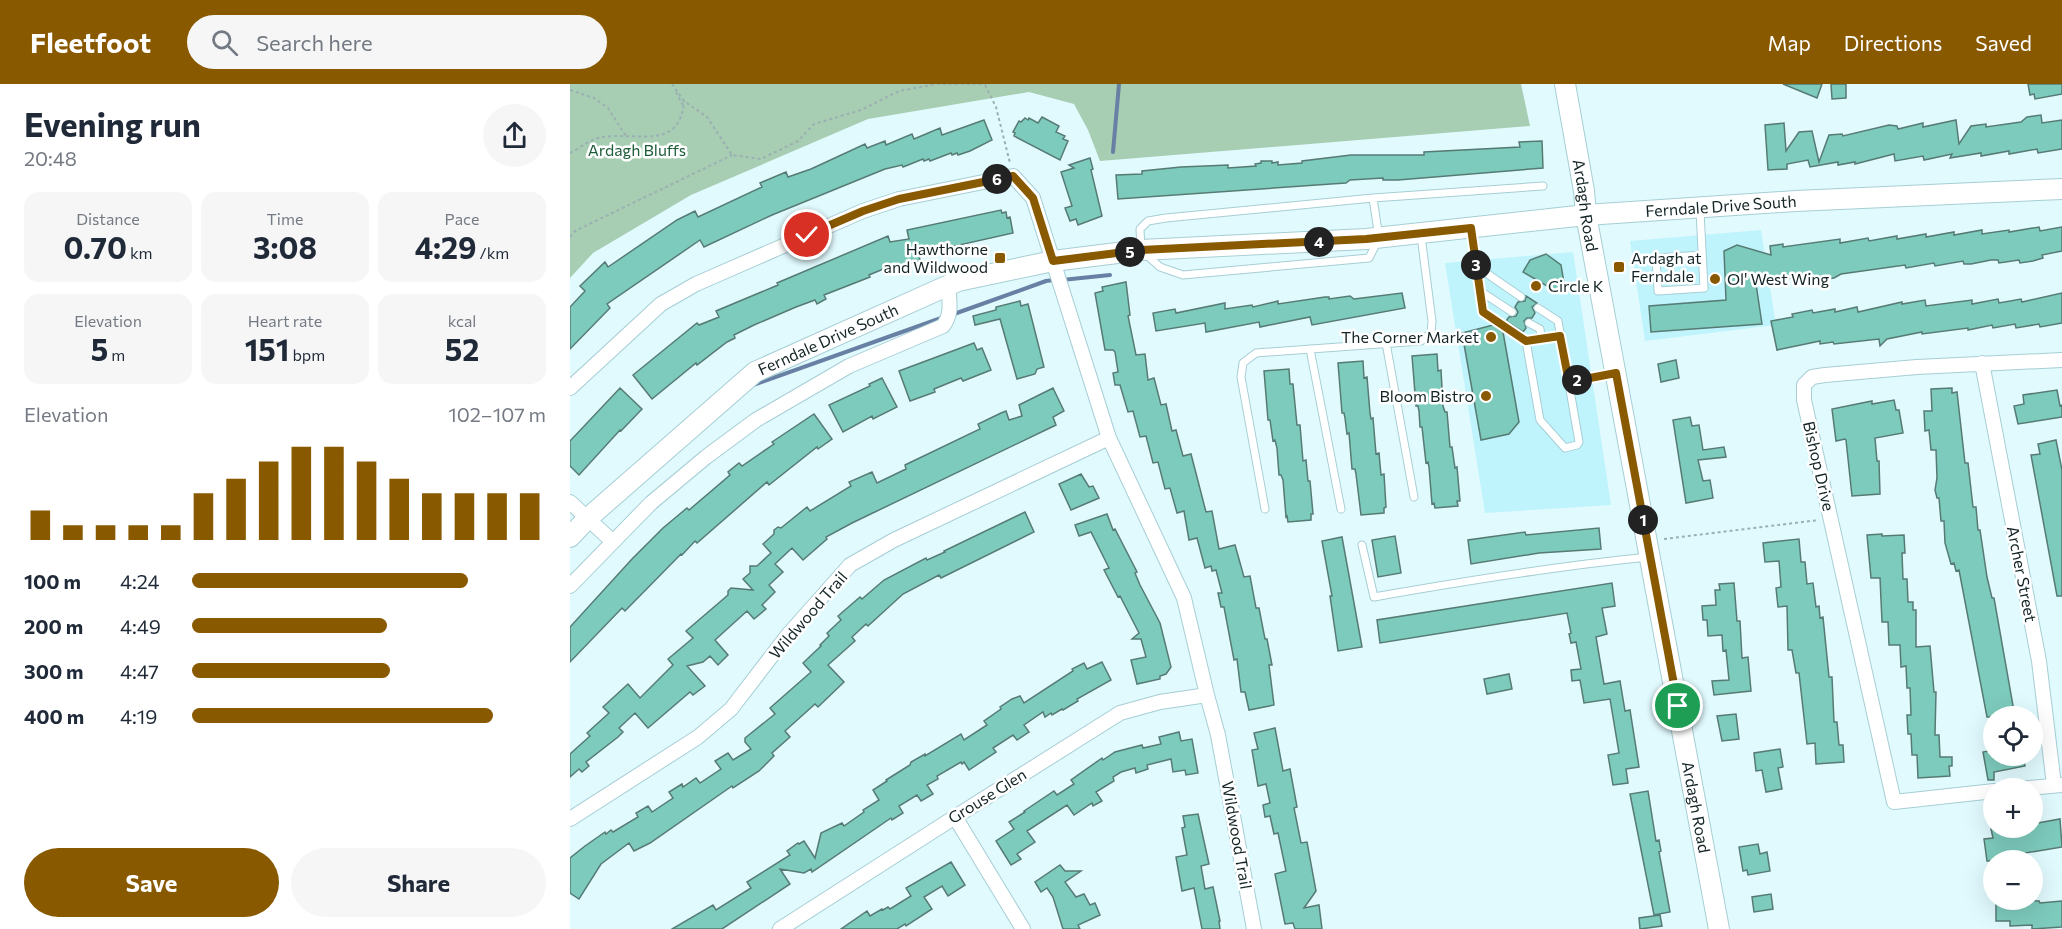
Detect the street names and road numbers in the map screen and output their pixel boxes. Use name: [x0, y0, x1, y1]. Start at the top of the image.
street label: Ardagh Road: [1570, 158, 1603, 253]
street label: Ferndale Drive South: [1645, 191, 1797, 220]
street label: Ferndale Drive South: [755, 299, 901, 378]
street label: Bishop Drive: [1800, 419, 1839, 513]
street label: Archer Street: [2004, 524, 2041, 624]
street label: Wildwood Trail: [765, 567, 851, 662]
street label: Ardagh Road: [1679, 759, 1715, 854]
street label: Grouse Glen: [944, 764, 1029, 827]
street label: Wildwood Trail: [1219, 779, 1256, 890]

